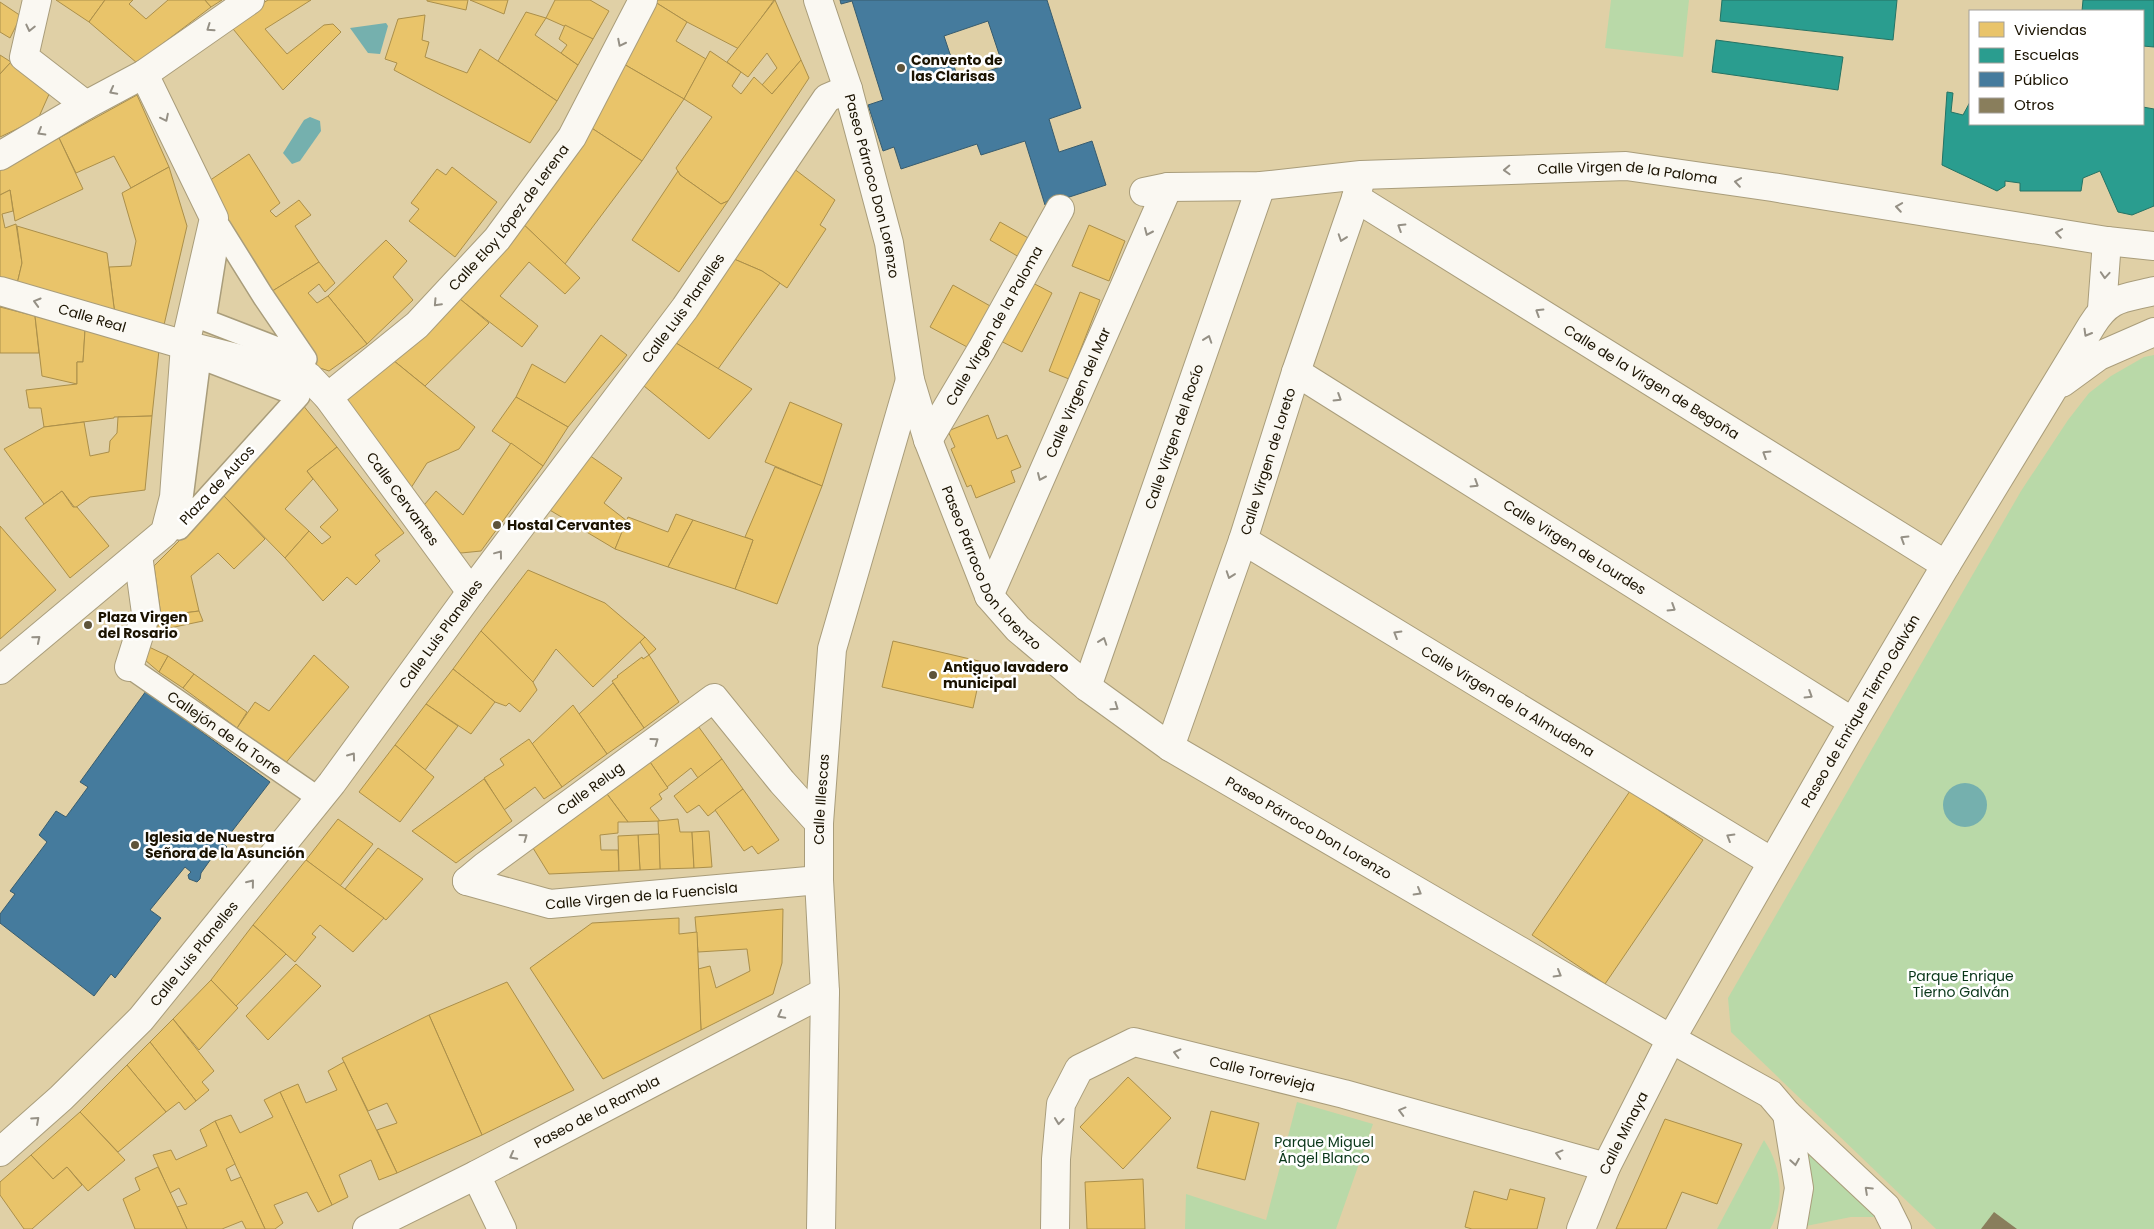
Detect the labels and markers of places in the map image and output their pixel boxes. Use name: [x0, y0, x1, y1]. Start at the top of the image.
place label: Convento de las Clarisas: [911, 50, 1003, 86]
marker: Convento de las Clarisas: [895, 62, 907, 74]
place label: Hostal Cervantes: [507, 515, 632, 535]
marker: Hostal Cervantes: [491, 519, 503, 531]
place label: Plaza Virgen del Rosario: [98, 607, 188, 643]
marker: Plaza Virgen del Rosario: [82, 619, 94, 631]
place label: Antiguo lavadero municipal: [943, 657, 1068, 693]
marker: Antiguo lavadero municipal: [927, 669, 939, 681]
place label: Iglesia de Nuestra Señora de la Asunción: [145, 827, 305, 863]
marker: Iglesia de Nuestra Señora de la Asunción: [129, 839, 141, 851]

